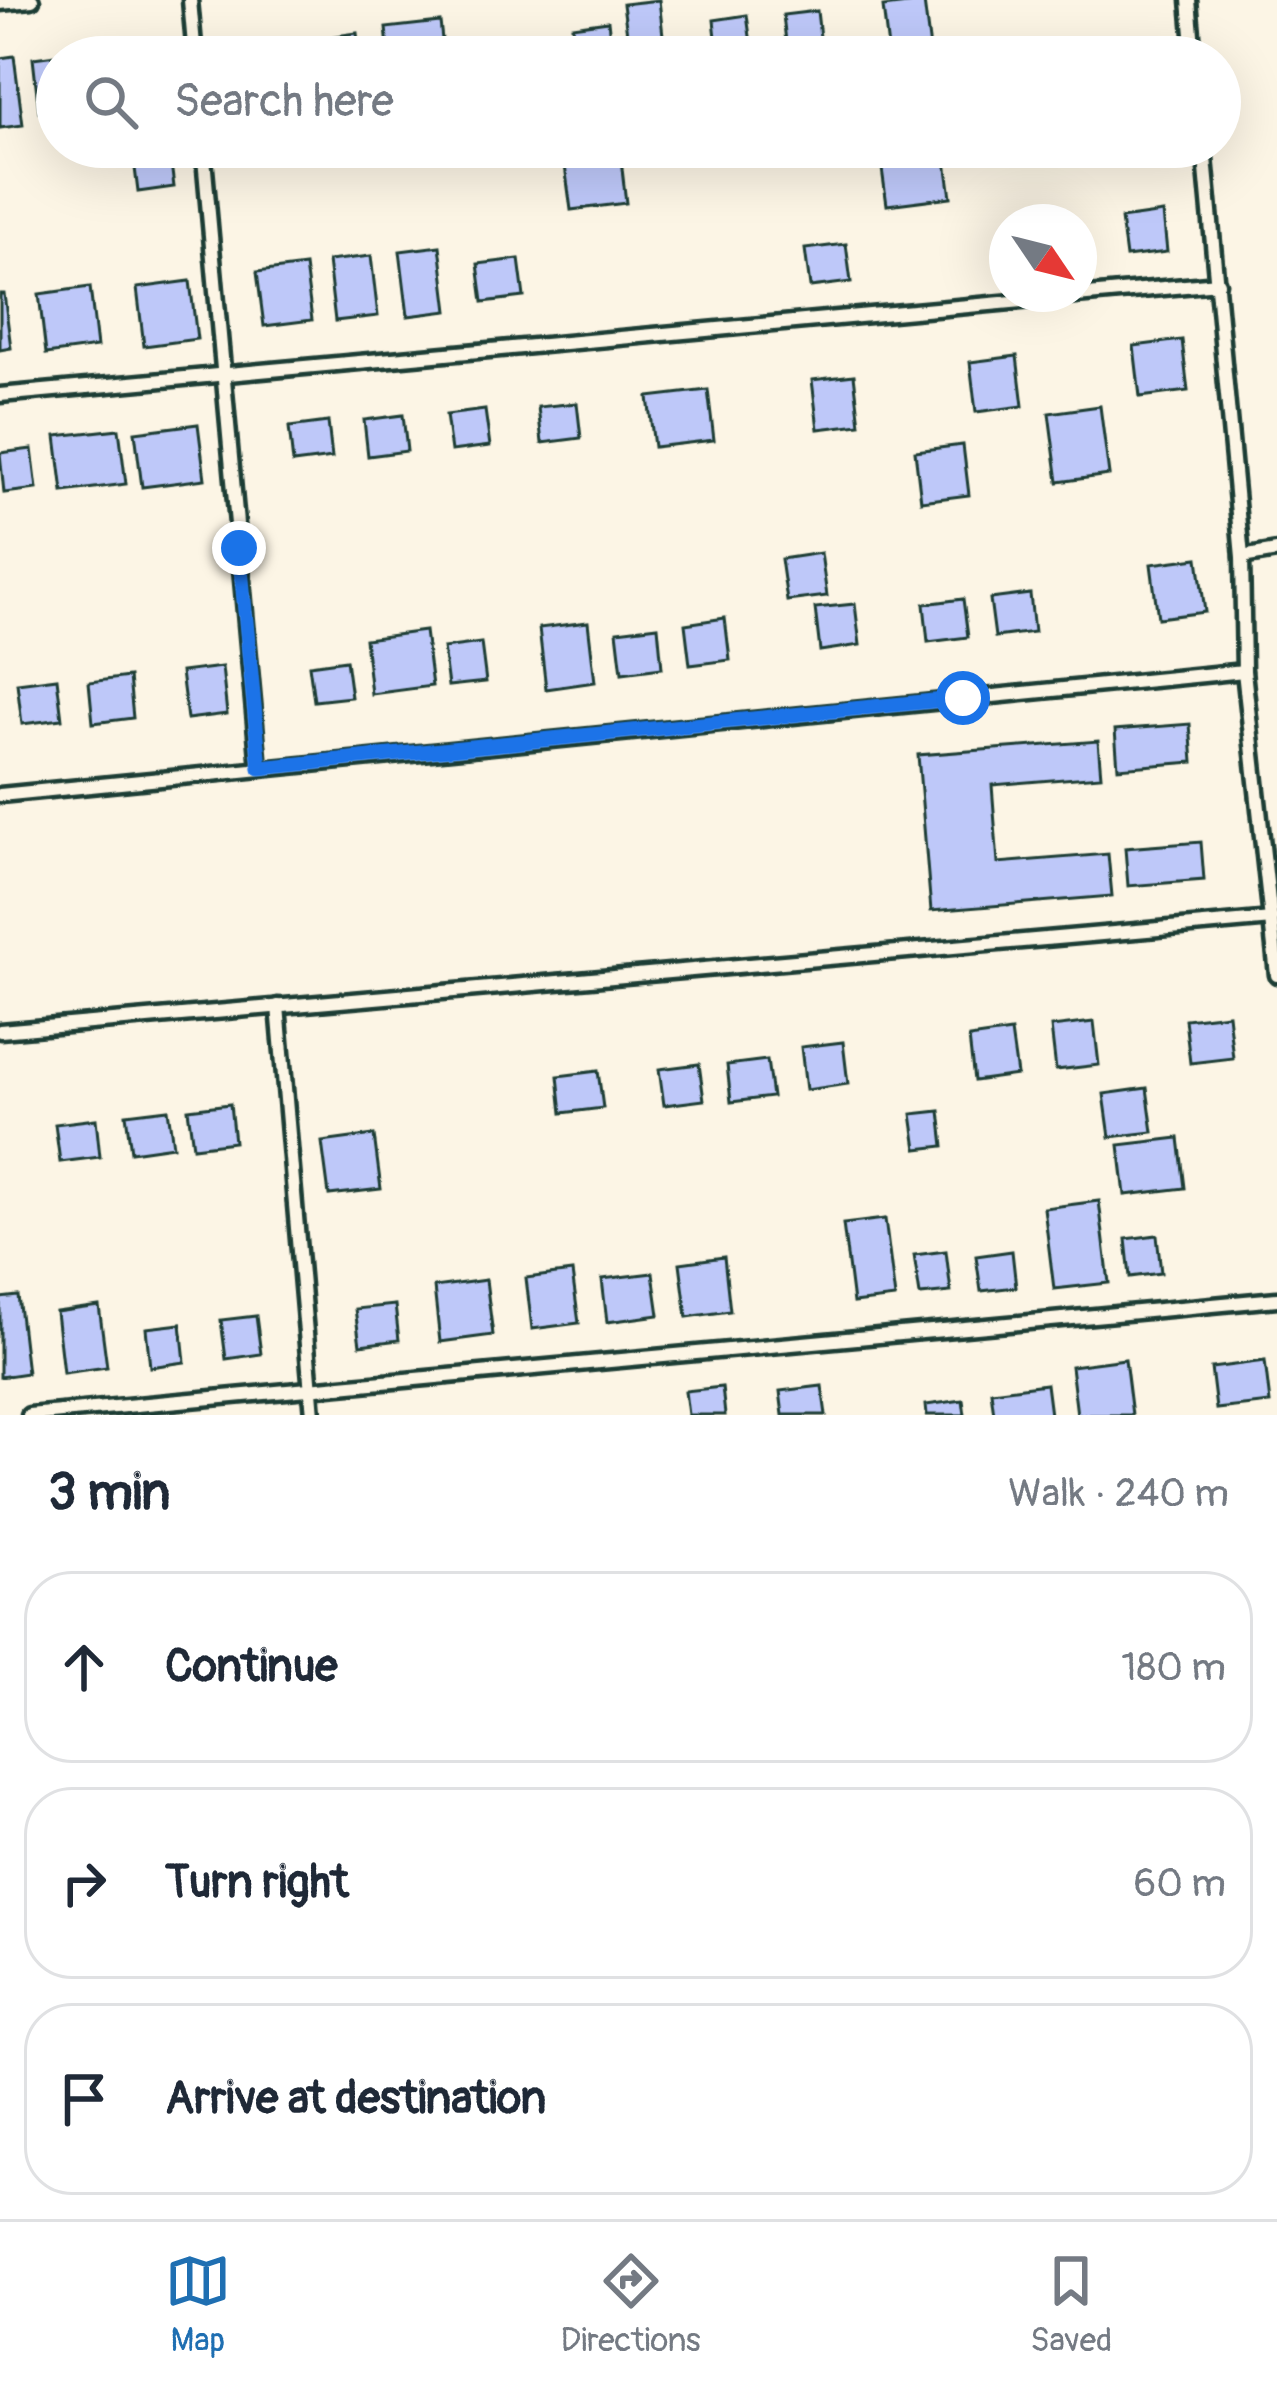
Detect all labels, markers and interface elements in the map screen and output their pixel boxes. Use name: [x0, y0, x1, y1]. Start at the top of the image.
search box: [36, 36, 1241, 168]
icon: search: [78, 69, 144, 135]
text: Search here: [174, 74, 394, 130]
north arrow: [989, 204, 1097, 312]
route end: [212, 521, 266, 575]
route start: [936, 671, 990, 725]
text: 3 min: [48, 1461, 170, 1525]
text: Walk · 240 m: [1008, 1469, 1229, 1518]
icon: ahead: [51, 1634, 117, 1700]
text: Continue: [165, 1639, 338, 1695]
text: 180 m: [1121, 1643, 1226, 1692]
icon: right: [51, 1850, 117, 1916]
text: Turn right: [165, 1855, 349, 1911]
text: 60 m: [1134, 1859, 1226, 1908]
icon: arrive: [51, 2066, 117, 2132]
text: Arrive at destination: [165, 2071, 546, 2127]
tab: Map: [165, 2248, 231, 2361]
tab: Directions: [561, 2248, 701, 2361]
tab: Saved: [1030, 2248, 1112, 2361]

